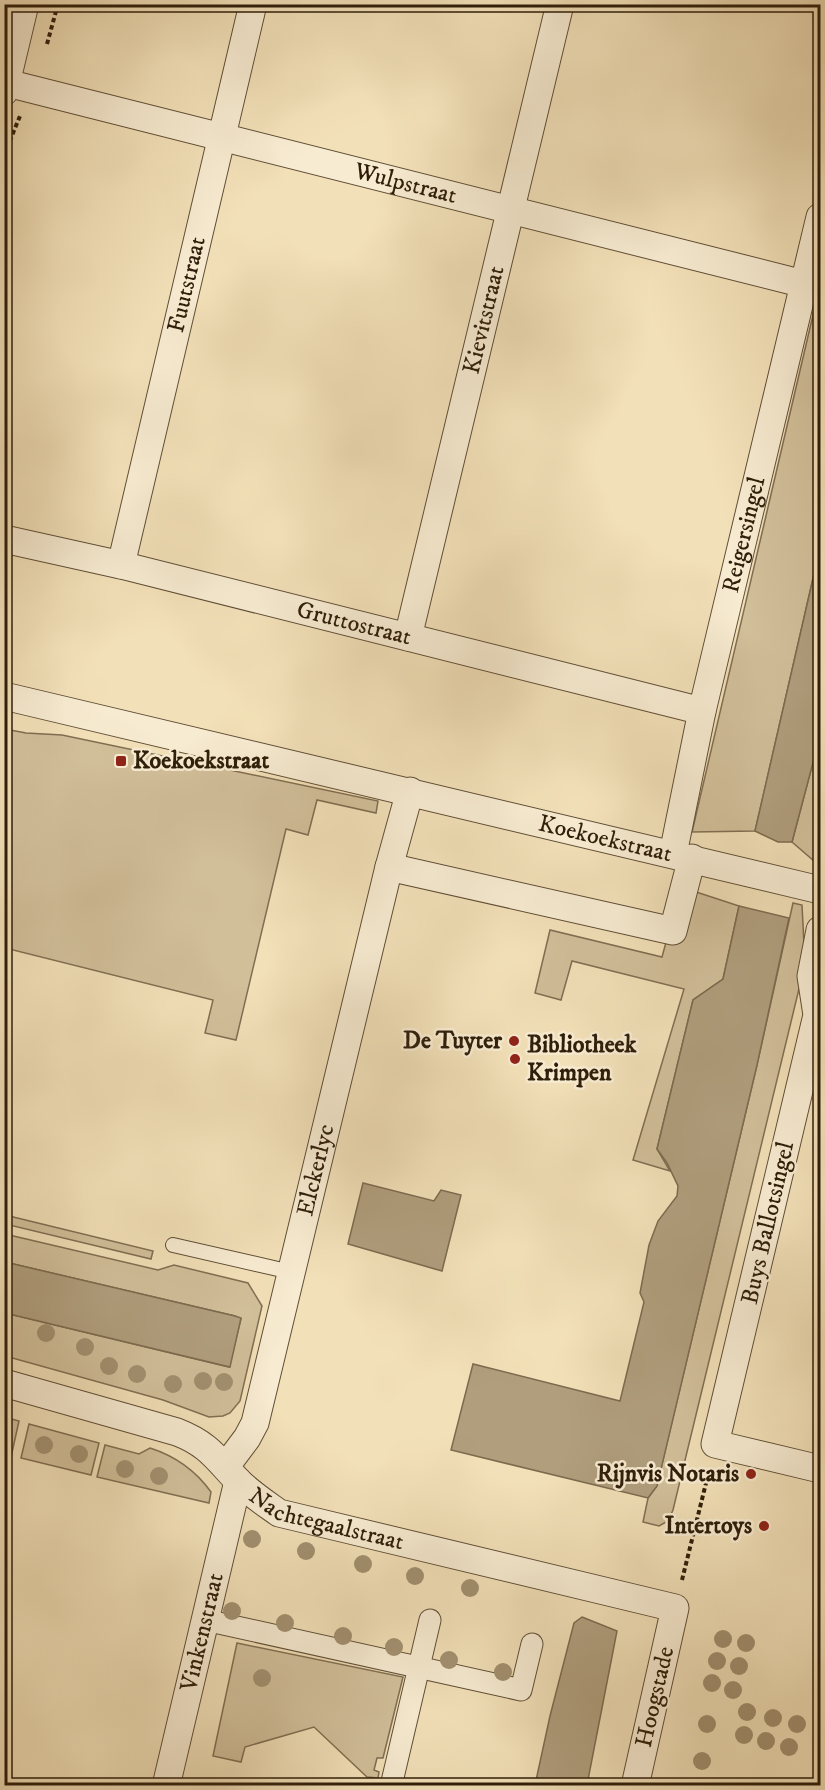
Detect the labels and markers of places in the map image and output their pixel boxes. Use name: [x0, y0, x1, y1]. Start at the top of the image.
place label: Koekoekstraat: [133, 746, 269, 776]
marker: Koekoekstraat: [114, 754, 128, 768]
place label: De Tuyter: [403, 1026, 503, 1056]
place label: Bibliotheek Krimpen: [527, 1030, 638, 1088]
marker: De Tuyter: [507, 1034, 521, 1048]
marker: Bibliotheek Krimpen: [508, 1052, 522, 1066]
place label: Rijnvis Notaris: [597, 1459, 739, 1489]
marker: Rijnvis Notaris: [744, 1467, 758, 1481]
place label: Intertoys: [664, 1511, 752, 1541]
marker: Intertoys: [757, 1519, 771, 1533]

